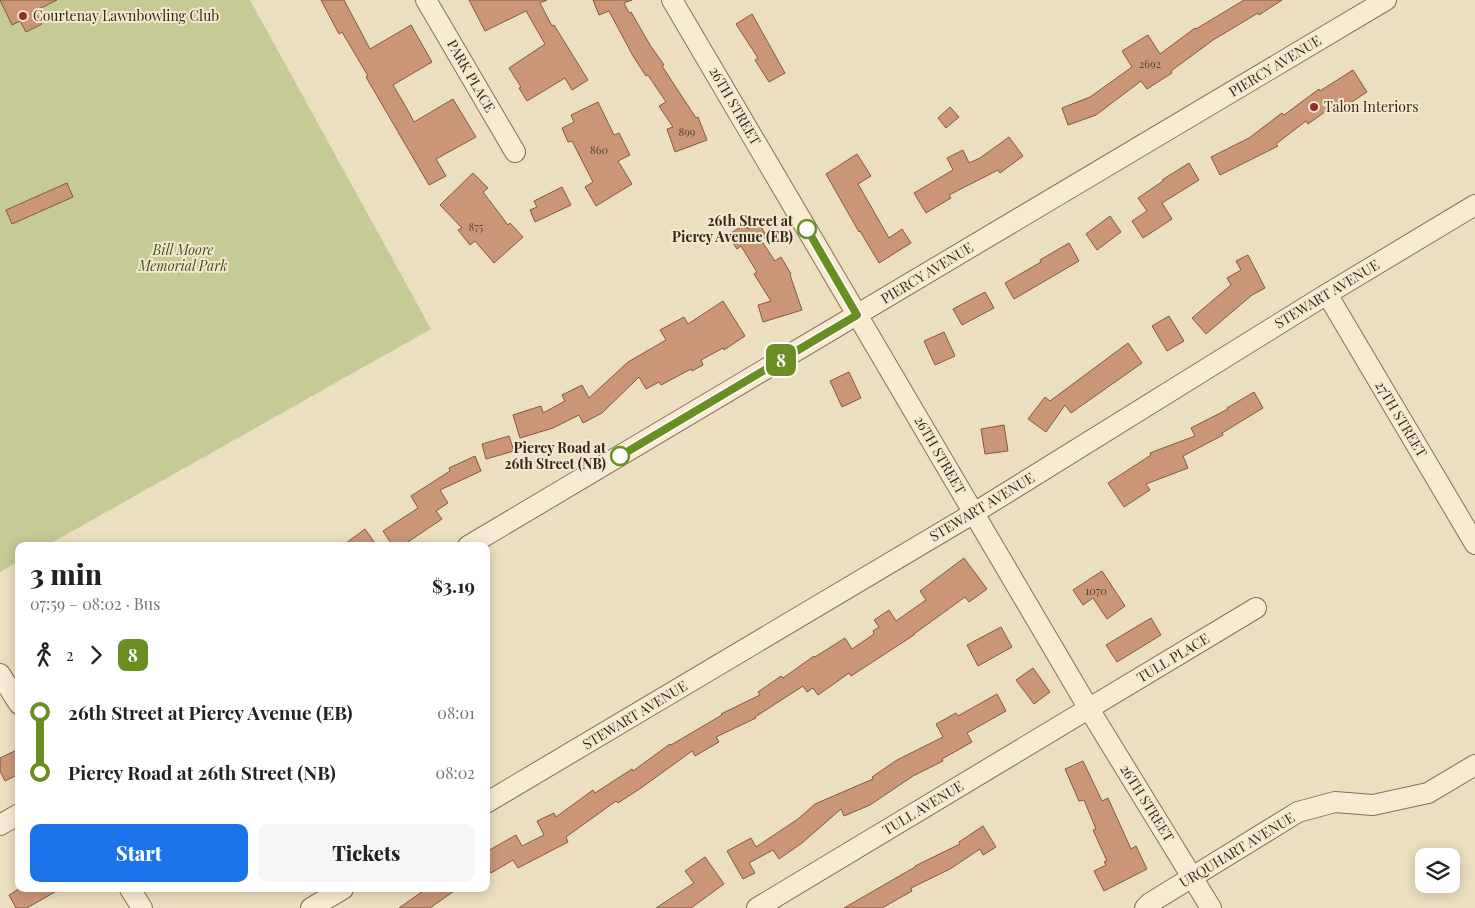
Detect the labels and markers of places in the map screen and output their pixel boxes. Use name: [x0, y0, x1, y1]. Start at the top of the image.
place label: Courtenay Lawnbowling Club: [33, 6, 219, 25]
marker: Courtenay Lawnbowling Club: [17, 10, 29, 22]
place label: Talon Interiors: [1324, 97, 1419, 116]
marker: Talon Interiors: [1308, 101, 1320, 113]
place label: 26th Street at Piercy Avenue (EB): [672, 211, 793, 246]
marker: 26th Street at Piercy Avenue (EB): [797, 219, 817, 239]
place label: Piercy Road at 26th Street (NB): [504, 438, 606, 473]
marker: Piercy Road at 26th Street (NB): [610, 446, 630, 466]

